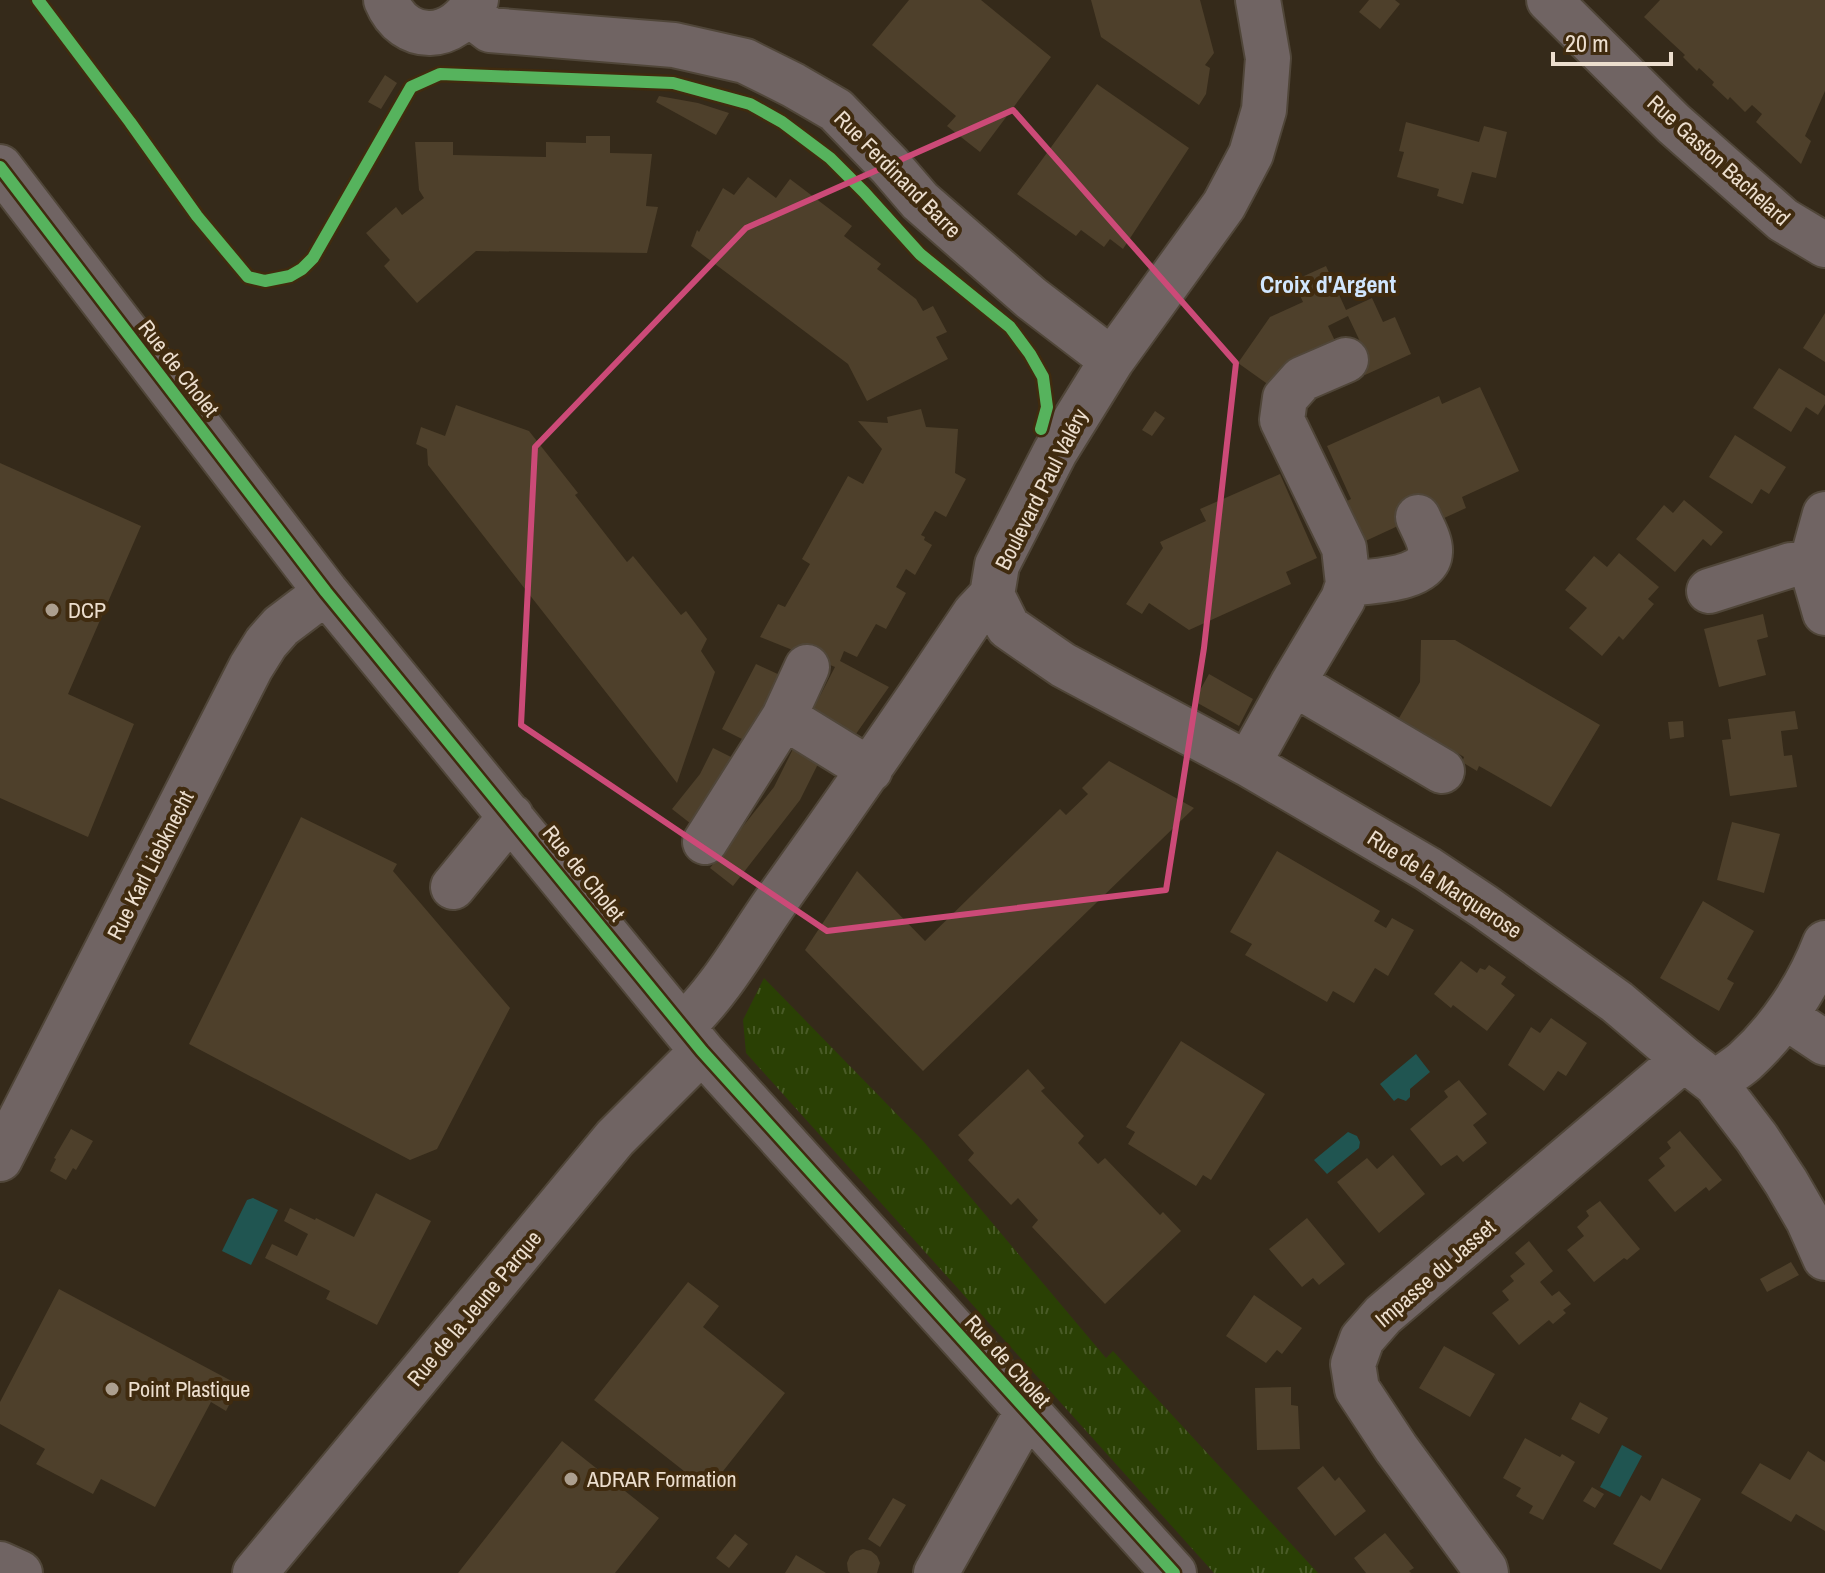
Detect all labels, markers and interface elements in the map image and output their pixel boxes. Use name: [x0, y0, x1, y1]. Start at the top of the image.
scale bar: [1553, 16, 1671, 66]
text: 20 m: [1565, 27, 1609, 59]
street label: Rue Gaston Bachelard: [1641, 88, 1797, 232]
street label: Rue Ferdinand Barre: [828, 104, 968, 244]
district label: Croix d'Argent: [1260, 268, 1396, 300]
street label: Rue de Cholet: [132, 313, 226, 423]
street label: Boulevard Paul Valéry: [987, 403, 1095, 575]
place label: DCP: [68, 595, 106, 625]
marker: DCP: [43, 601, 61, 619]
street label: Rue Karl Liebknecht: [100, 785, 200, 945]
street label: Rue de Cholet: [536, 819, 632, 927]
street label: Rue de la Marquerose: [1362, 823, 1528, 945]
street label: Impasse du Jasset: [1368, 1212, 1502, 1334]
street label: Rue de la Jeune Parque: [400, 1224, 548, 1392]
street label: Rue de Cholet: [958, 1308, 1058, 1414]
place label: Point Plastique: [128, 1374, 250, 1404]
marker: Point Plastique: [103, 1380, 121, 1398]
place label: ADRAR Formation: [586, 1464, 737, 1494]
marker: ADRAR Formation: [562, 1470, 580, 1488]

